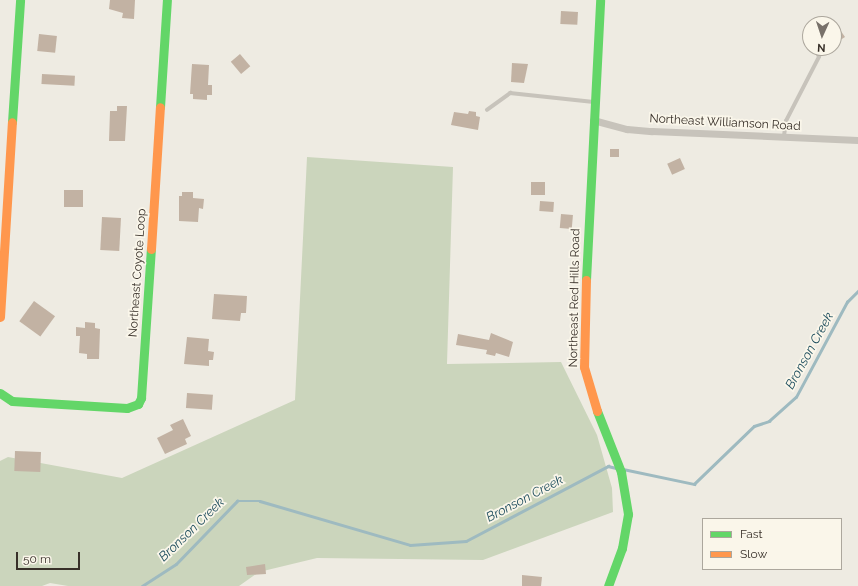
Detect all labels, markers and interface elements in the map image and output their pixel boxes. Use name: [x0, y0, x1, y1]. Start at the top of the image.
north arrow: [802, 16, 842, 56]
text: N: [817, 41, 826, 54]
street label: Northeast Williamson Road: [649, 112, 801, 134]
street label: Northeast Coyote Loop: [126, 208, 150, 338]
street label: Northeast Red Hills Road: [567, 228, 583, 368]
water label: Bronson Creek: [783, 310, 837, 392]
water label: Bronson Creek: [484, 472, 566, 526]
water label: Bronson Creek: [156, 495, 228, 565]
legend: [702, 518, 842, 570]
text: Fast: [740, 527, 763, 541]
scale bar: [18, 544, 82, 570]
text: Slow: [740, 547, 767, 561]
text: 50 m: [23, 552, 51, 566]

